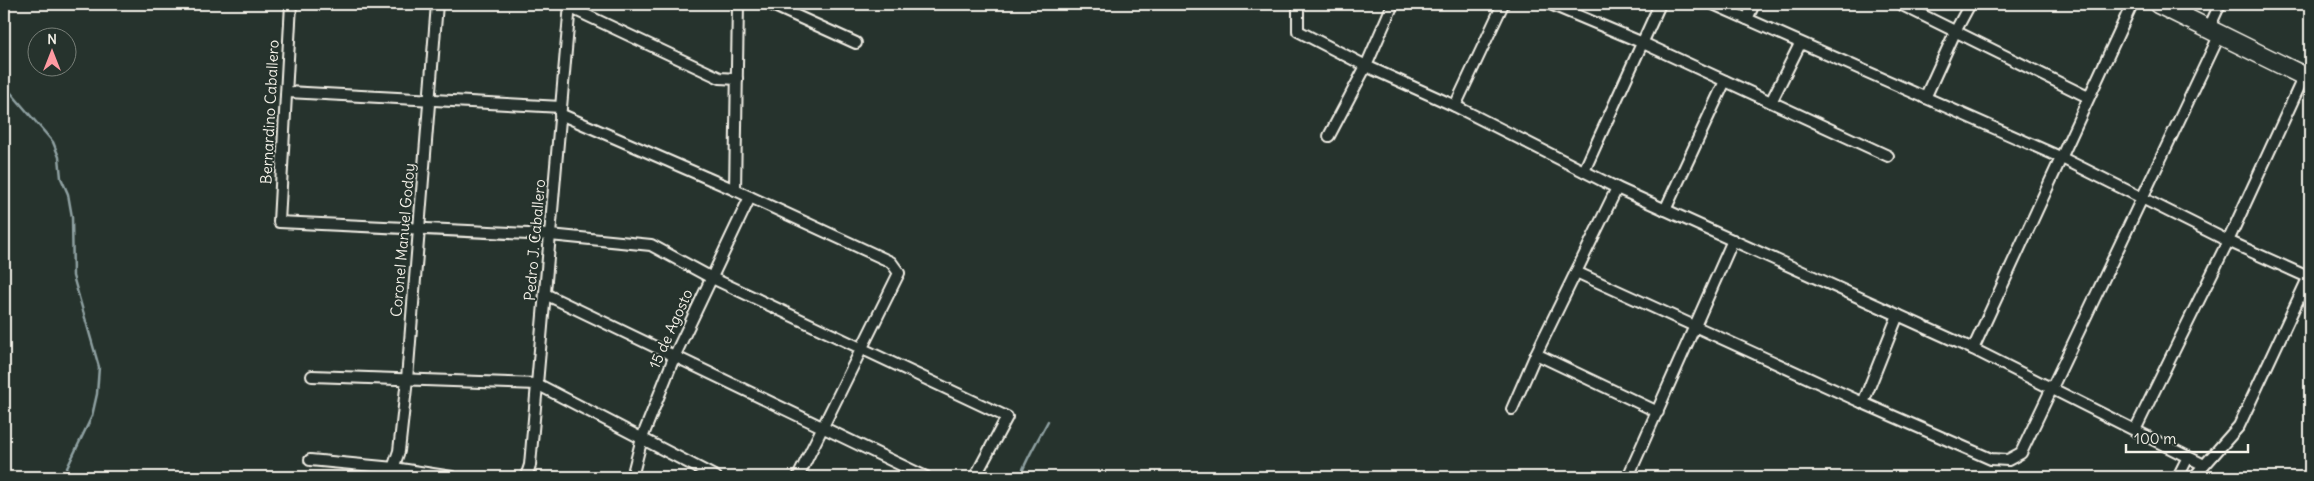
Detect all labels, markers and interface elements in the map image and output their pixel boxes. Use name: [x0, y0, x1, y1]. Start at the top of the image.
north arrow: [28, 28, 78, 78]
text: N: [47, 30, 57, 48]
street label: Bernardino Caballero: [256, 39, 283, 185]
street label: Coronel Manuel Godoy: [386, 162, 419, 318]
street label: Pedro J. Caballero: [520, 178, 549, 302]
street label: 15 de Agosto: [645, 286, 697, 372]
scale bar: [2126, 421, 2249, 453]
text: 100 m: [2134, 429, 2176, 448]

